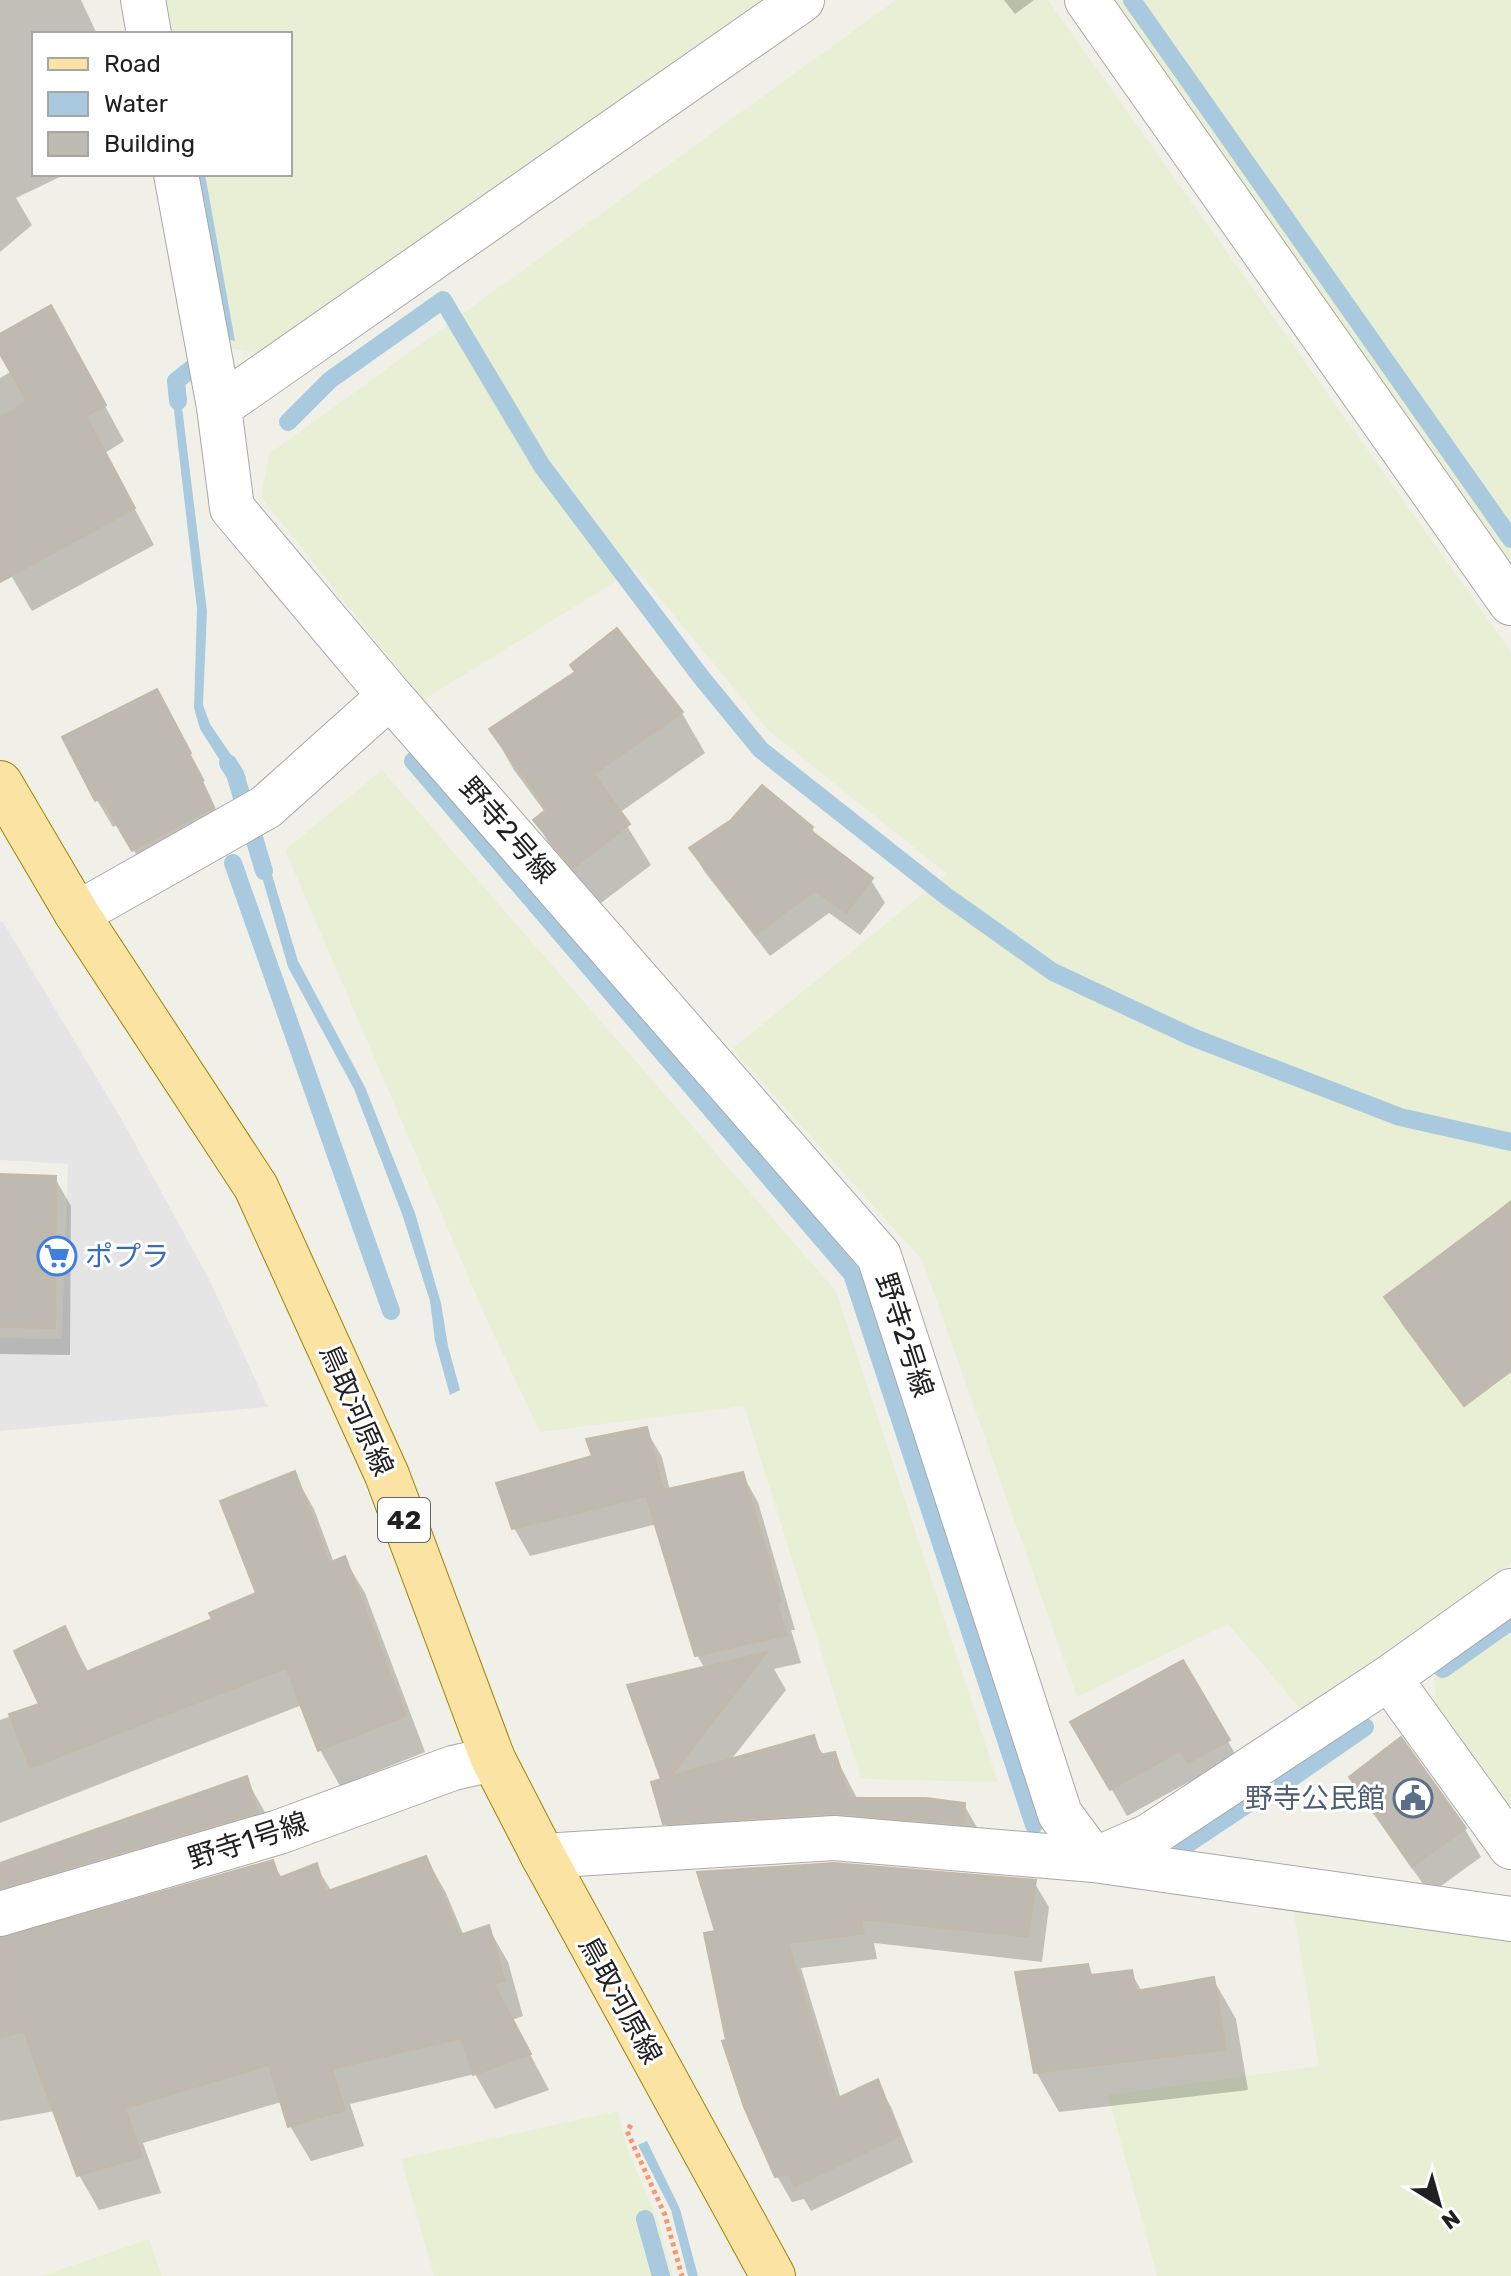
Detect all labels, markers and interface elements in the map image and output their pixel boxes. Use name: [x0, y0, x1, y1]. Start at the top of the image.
legend: [32, 32, 292, 176]
text: Road: [104, 50, 161, 78]
text: Water: [104, 90, 168, 118]
text: Building: [104, 130, 195, 158]
street label: 野寺2号線: [453, 771, 562, 890]
supermarket icon: ポプラ: [36, 1235, 78, 1277]
place label: ポプラ: [85, 1240, 169, 1273]
street label: 野寺2号線: [869, 1269, 940, 1401]
street label: 鳥取河原線: [313, 1340, 400, 1481]
road number: 42: [378, 1498, 430, 1542]
public building icon: 野寺公民館: [1392, 1777, 1434, 1819]
place label: 野寺公民館: [1245, 1782, 1385, 1815]
street label: 野寺1号線: [184, 1806, 312, 1875]
street label: 鳥取河原線: [572, 1931, 669, 2069]
north arrow: [1399, 2164, 1479, 2244]
text: N: [1436, 2204, 1465, 2235]

